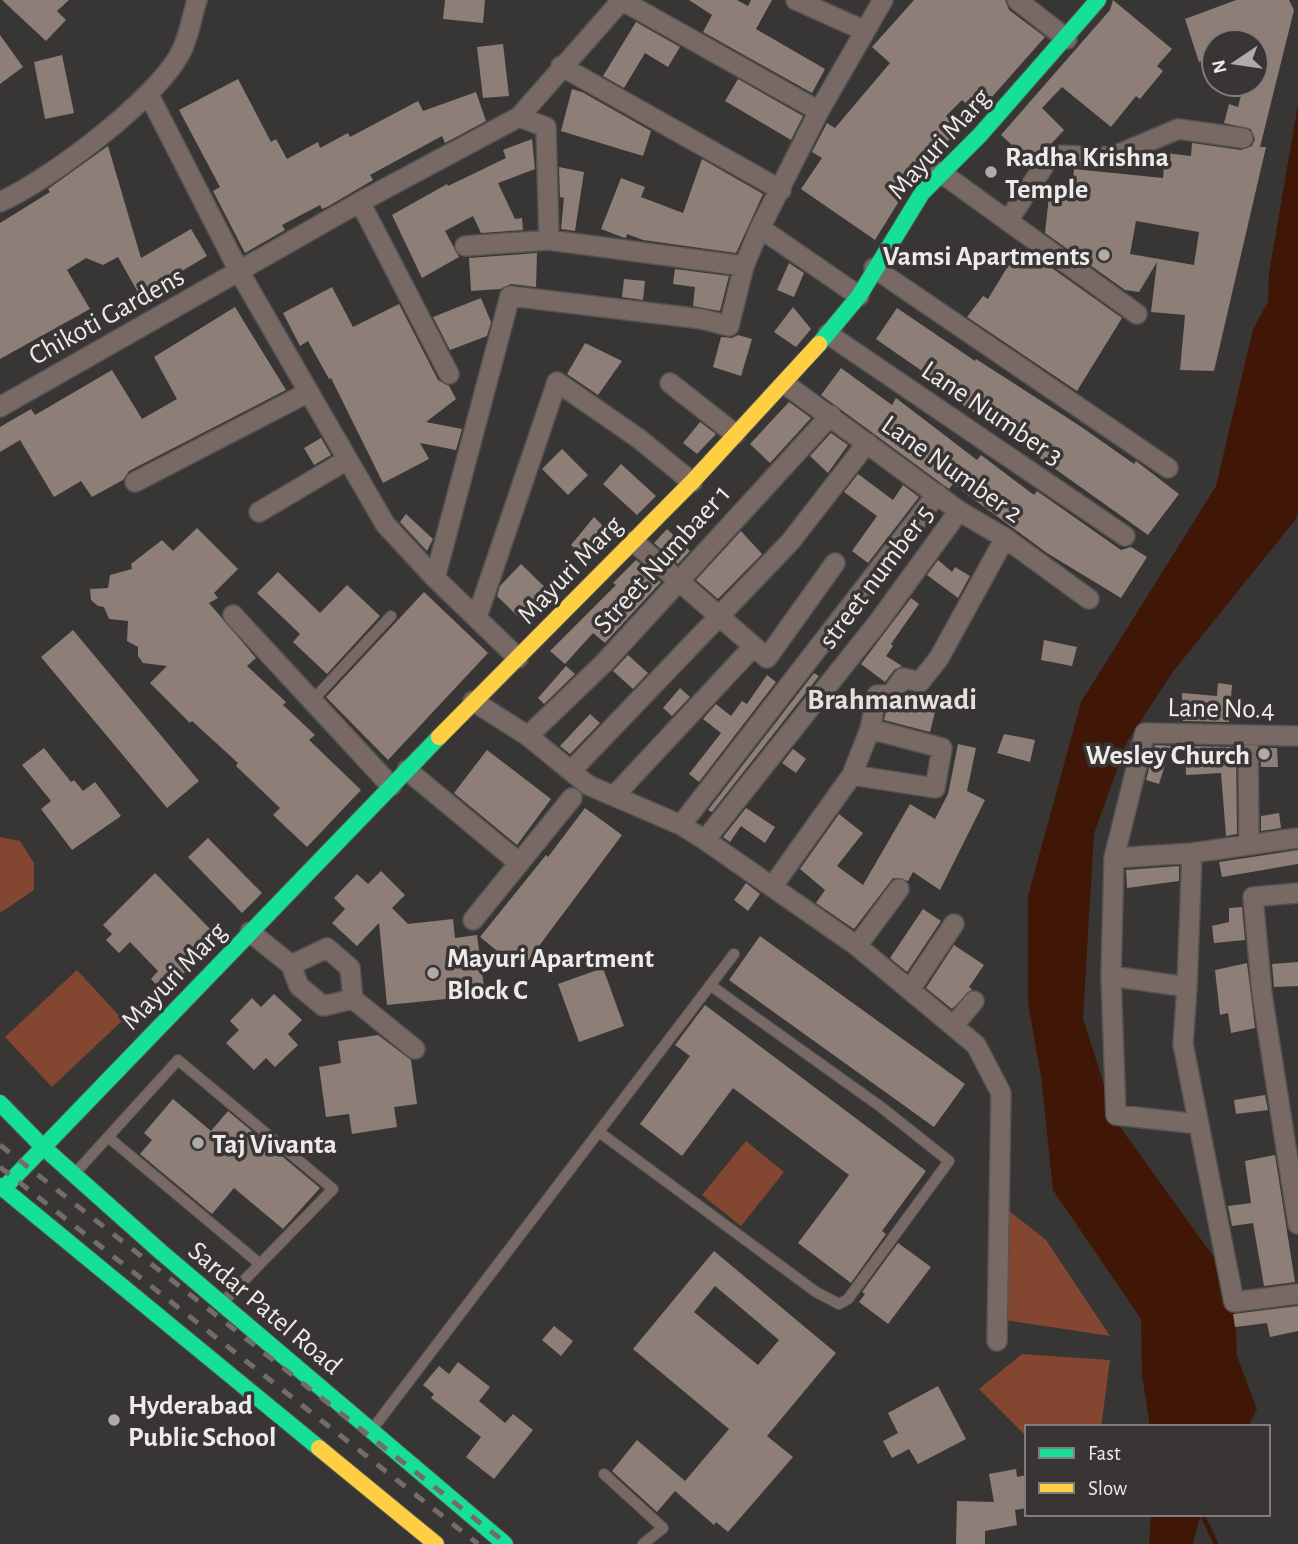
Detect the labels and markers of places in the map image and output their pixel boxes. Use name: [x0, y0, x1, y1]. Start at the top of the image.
place label: Radha Krishna Temple: [1005, 144, 1169, 204]
marker: Radha Krishna Temple: [983, 164, 999, 180]
place label: Vamsi Apartments: [883, 243, 1090, 271]
marker: Vamsi Apartments: [1096, 247, 1112, 263]
place label: Wesley Church: [1085, 742, 1250, 770]
marker: Wesley Church: [1256, 746, 1272, 762]
place label: Mayuri Apartment Block C: [447, 945, 655, 1005]
marker: Mayuri Apartment Block C: [425, 965, 441, 981]
place label: Taj Vivanta: [212, 1131, 337, 1159]
marker: Taj Vivanta: [190, 1135, 206, 1151]
place label: Hyderabad Public School: [128, 1392, 276, 1452]
marker: Hyderabad Public School: [106, 1412, 122, 1428]

